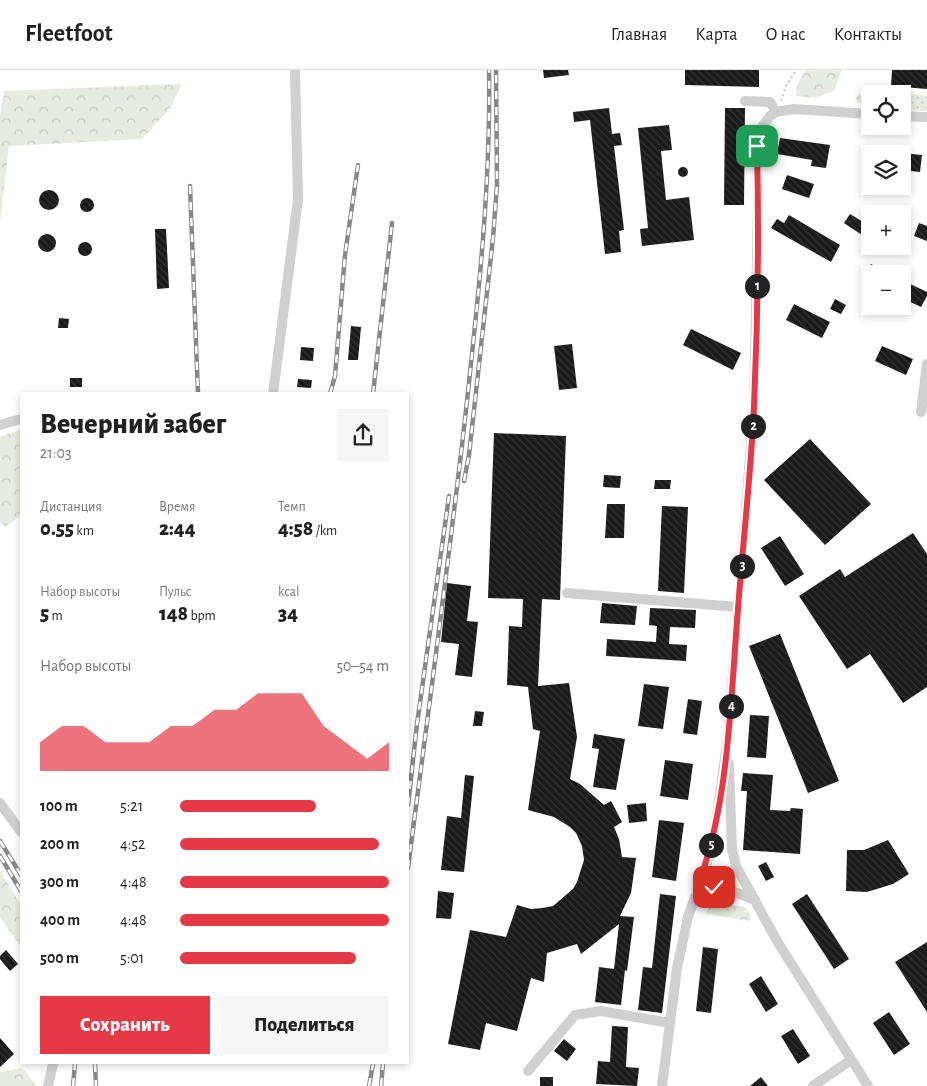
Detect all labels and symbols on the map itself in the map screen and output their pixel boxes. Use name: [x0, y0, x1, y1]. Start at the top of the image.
pin: [736, 125, 778, 167]
pin: 1: [744, 274, 770, 298]
pin: 2: [740, 414, 766, 438]
pin: 3: [730, 554, 754, 578]
pin: 4: [718, 694, 744, 718]
pin: 5: [698, 832, 724, 858]
pin: [693, 866, 735, 908]

